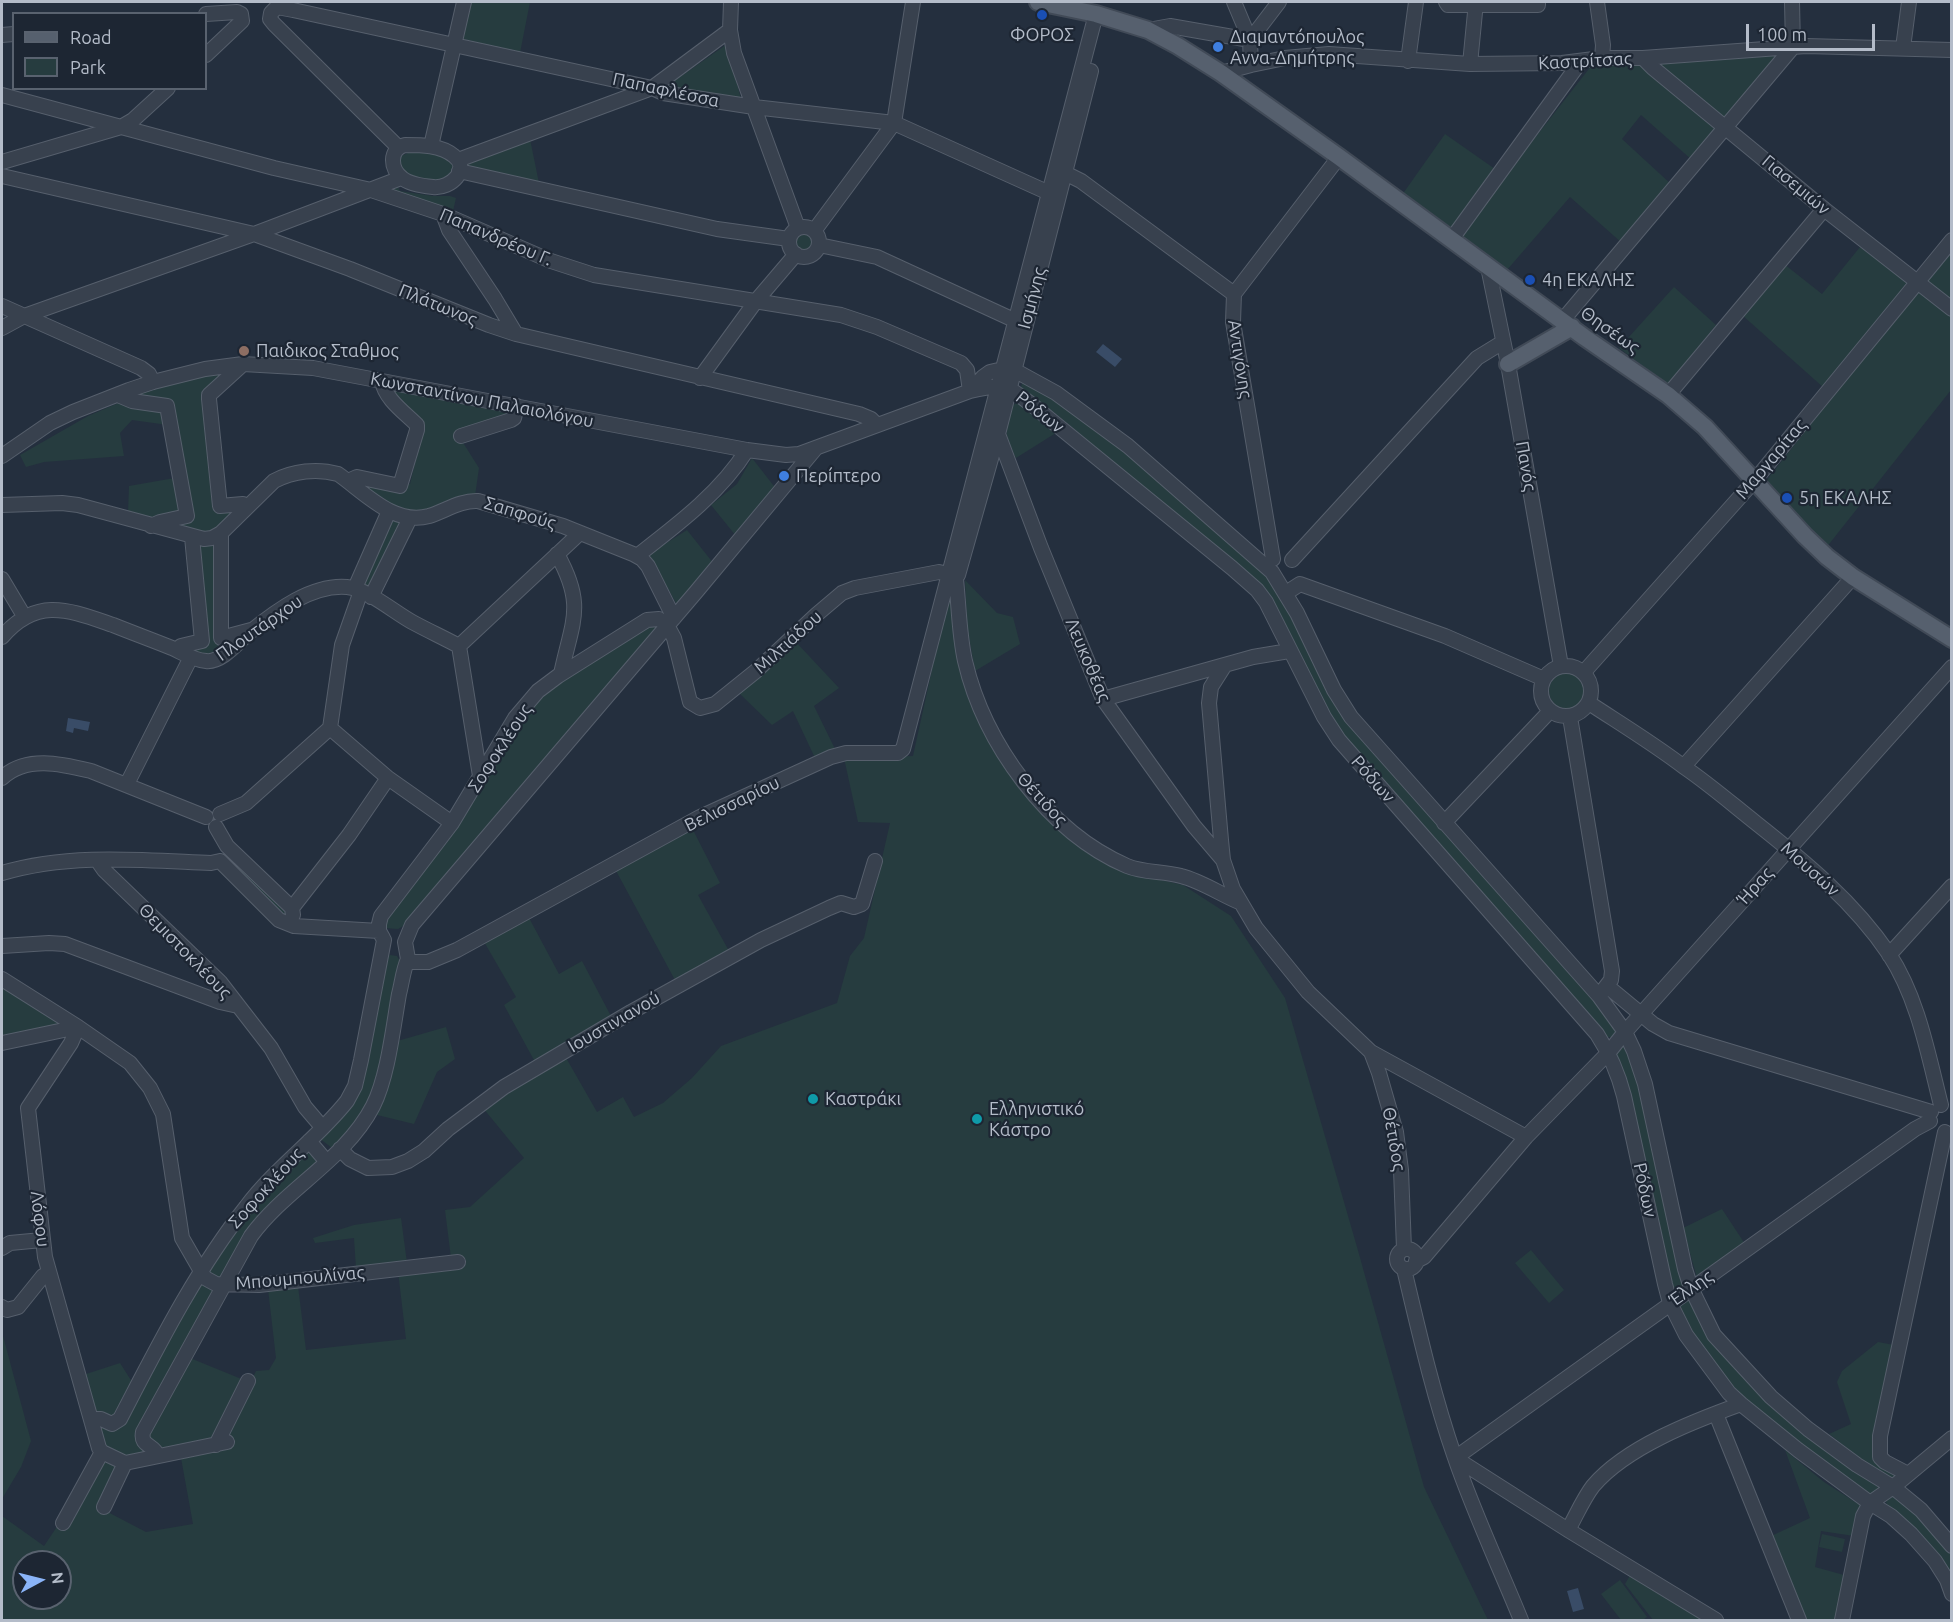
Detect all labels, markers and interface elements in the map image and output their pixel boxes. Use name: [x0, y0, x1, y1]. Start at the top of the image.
marker: ΦΟΡΟΣ: [1035, 8, 1049, 22]
legend: [12, 12, 207, 90]
scale bar: [1749, 12, 1878, 50]
place label: ΦΟΡΟΣ: [1010, 24, 1074, 46]
text: 100 m: [1757, 24, 1807, 44]
place label: Διαμαντόπουλος Αννα-Δημήτρης: [1230, 26, 1364, 68]
text: Road: [70, 27, 112, 47]
marker: Διαμαντόπουλος Αννα-Δημήτρης: [1211, 40, 1225, 54]
street label: Καστρίτσας: [1538, 48, 1632, 74]
text: Park: [70, 57, 106, 77]
street label: Παπαφλέσσα: [611, 68, 721, 112]
street label: Γιασεμιών: [1758, 150, 1834, 220]
street label: Παπανδρέου Γ.: [436, 204, 556, 270]
street label: Ισμήνης: [1013, 265, 1051, 331]
place label: 4η ΕΚΑΛΗΣ: [1542, 269, 1635, 291]
marker: 4η ΕΚΑΛΗΣ: [1523, 273, 1537, 287]
street label: Πλάτωνος: [396, 280, 480, 330]
street label: Θησέως: [1576, 302, 1644, 358]
street label: Αντιγόνης: [1223, 318, 1257, 400]
place label: Παιδικος Σταθμος: [256, 340, 399, 362]
marker: Παιδικος Σταθμος: [237, 344, 251, 358]
street label: Κωνσταντίνου Παλαιολόγου: [369, 368, 595, 432]
street label: Ρόδων: [1012, 386, 1068, 438]
street label: Μαργαρίτας: [1731, 414, 1811, 504]
street label: Πανός: [1511, 439, 1541, 493]
place label: Περίπτερο: [796, 465, 881, 487]
marker: Περίπτερο: [777, 469, 791, 483]
place label: 5η ΕΚΑΛΗΣ: [1799, 487, 1892, 509]
marker: 5η ΕΚΑΛΗΣ: [1780, 491, 1794, 505]
street label: Σαπφούς: [482, 492, 558, 534]
street label: Πλουτάρχου: [212, 590, 306, 666]
street label: Μιλτιάδου: [750, 606, 826, 678]
street label: Λευκοθέας: [1061, 615, 1115, 705]
street label: Σοφοκλέους: [463, 700, 537, 796]
street label: Ρόδων: [1347, 751, 1399, 807]
street label: Θέτιδος: [1012, 768, 1072, 830]
street label: Βελισσαρίου: [681, 772, 783, 836]
street label: Μουσών: [1776, 837, 1844, 901]
street label: Ήρας: [1732, 863, 1778, 909]
street label: Θεμιστοκλέους: [134, 899, 236, 1003]
street label: Ιουστινιανού: [564, 987, 664, 1057]
place label: Καστράκι: [825, 1088, 901, 1110]
marker: Καστράκι: [806, 1092, 820, 1106]
place label: Ελληνιστικό Κάστρο: [989, 1098, 1084, 1140]
street label: Θέτιδος: [1378, 1105, 1410, 1173]
marker: Ελληνιστικό Κάστρο: [970, 1112, 984, 1126]
street label: Σοφοκλέους: [224, 1143, 308, 1233]
street label: Ρόδων: [1629, 1161, 1661, 1219]
street label: Λόφου: [26, 1190, 54, 1248]
street label: Μπουμπουλίνας: [235, 1262, 365, 1294]
street label: Έλλης: [1665, 1265, 1717, 1311]
north arrow: [12, 1550, 72, 1610]
text: N: [48, 1571, 68, 1585]

